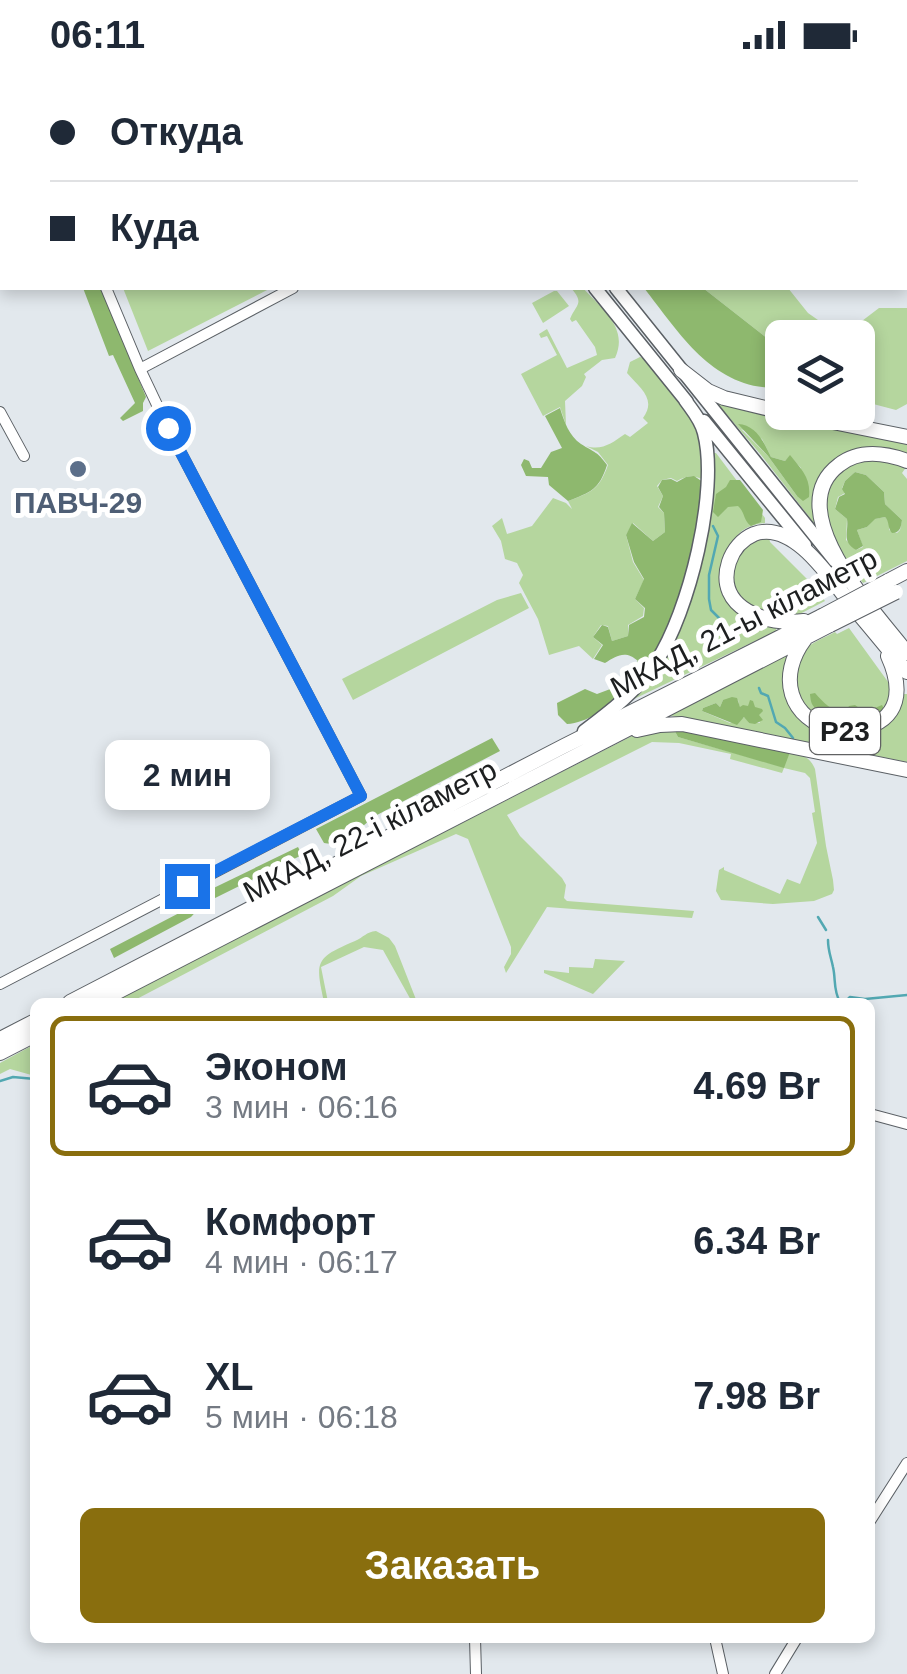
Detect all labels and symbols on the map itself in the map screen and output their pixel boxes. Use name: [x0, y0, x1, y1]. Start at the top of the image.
route start: [146, 406, 191, 451]
marker: ПАВЧ-29: [67, 458, 89, 480]
place label: ПАВЧ-29: [14, 486, 142, 519]
street label: МКАД, 21-ы кіламетр: [605, 541, 882, 704]
road number: Р23: [810, 708, 880, 754]
callout: 2 мин: [104, 741, 270, 811]
street label: МКАД, 22-і кіламетр: [238, 752, 502, 909]
route end: [165, 864, 210, 909]

